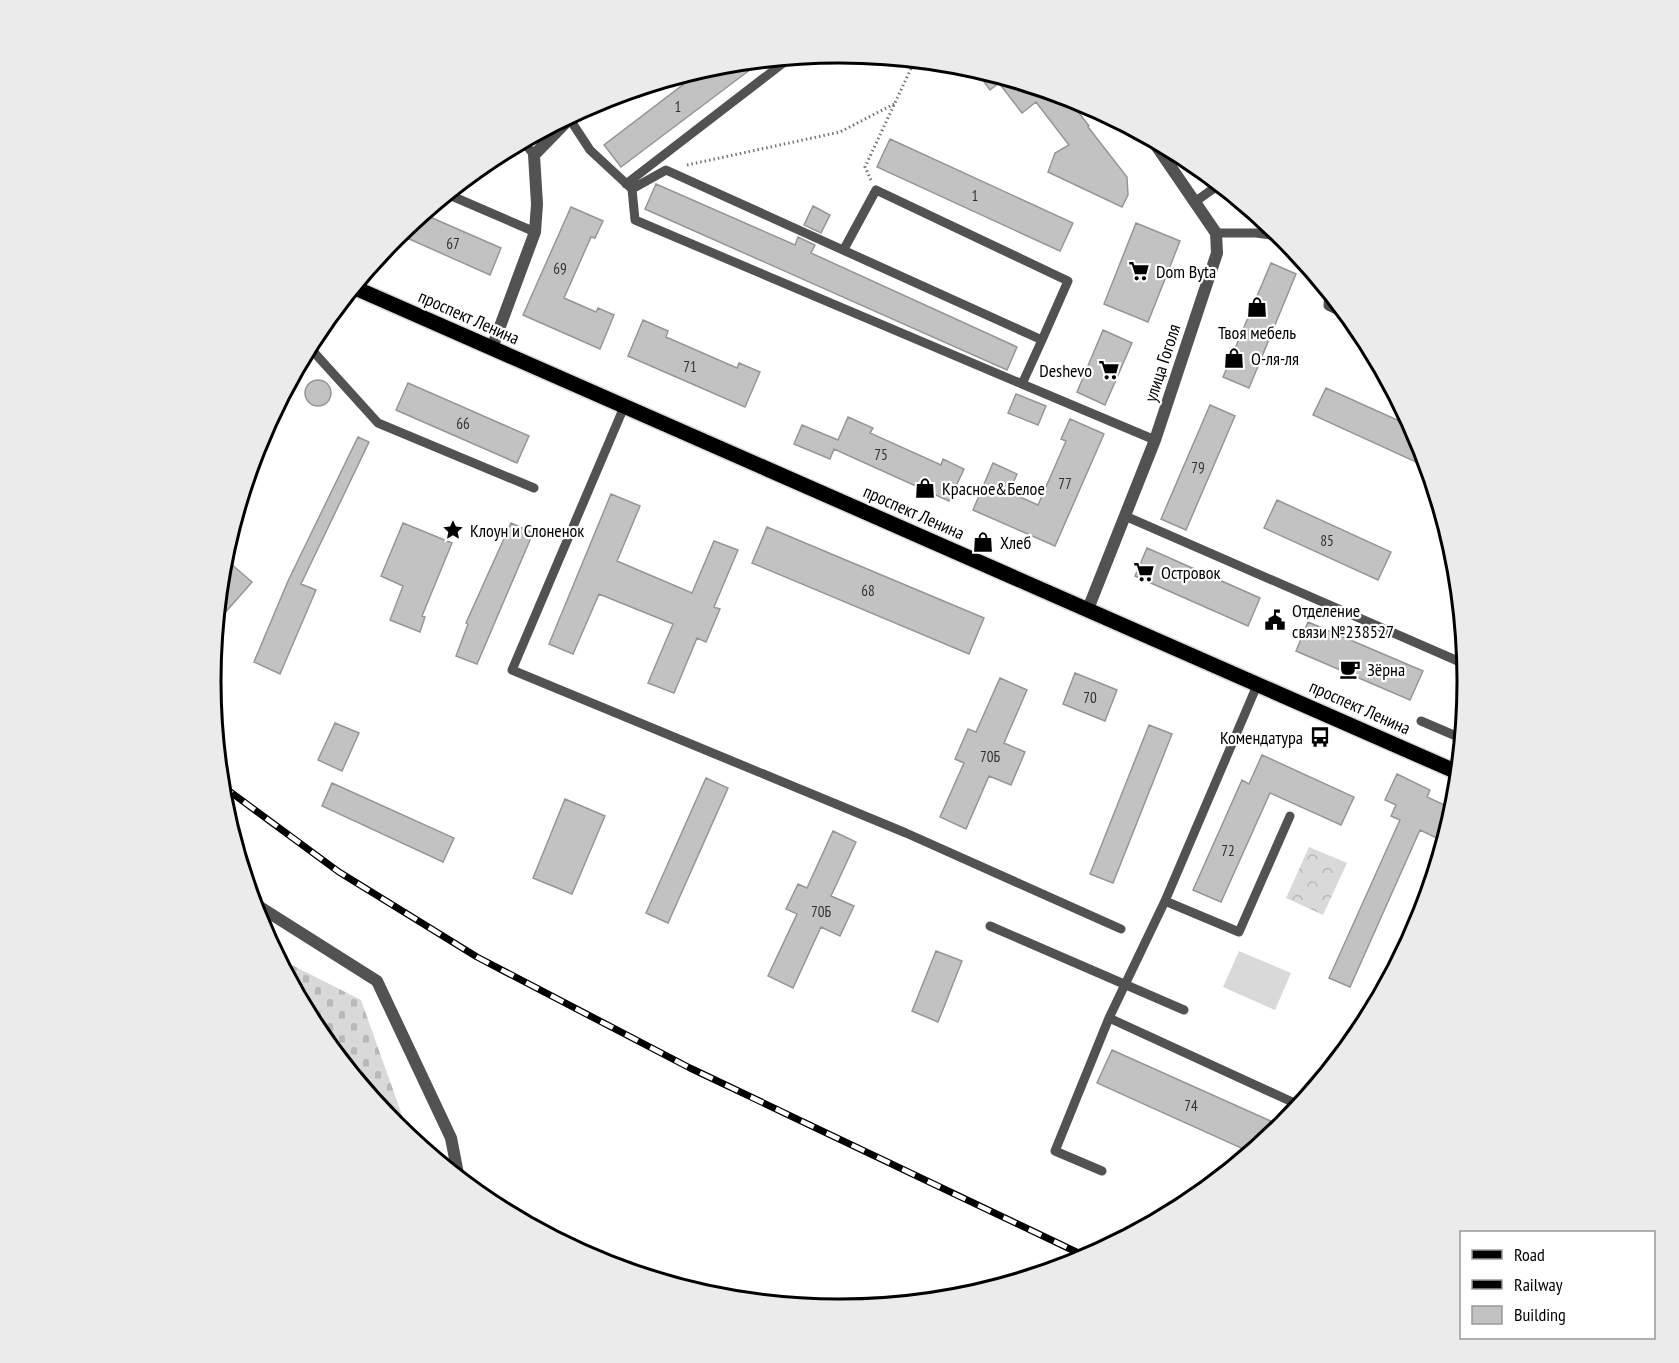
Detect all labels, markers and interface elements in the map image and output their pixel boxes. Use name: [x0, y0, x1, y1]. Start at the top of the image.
house number: 1: [675, 97, 681, 116]
house number: 1: [972, 186, 978, 205]
house number: 67: [446, 234, 460, 253]
house number: 69: [553, 259, 567, 278]
supermarket icon: Dom Byta: [1127, 259, 1151, 283]
place label: Dom Byta: [1156, 260, 1216, 283]
street label: проспект Ленина: [415, 284, 523, 350]
shop icon: Твоя мебель: [1245, 295, 1269, 319]
street label: улица Гоголя: [1139, 321, 1185, 405]
place label: Твоя мебель: [1218, 321, 1296, 344]
shop icon: О-ля-ля: [1222, 346, 1246, 370]
place label: О-ля-ля: [1251, 347, 1299, 370]
house number: 71: [683, 357, 697, 376]
supermarket icon: Deshevo: [1097, 358, 1121, 382]
place label: Deshevo: [1039, 359, 1092, 382]
house number: 66: [456, 414, 470, 433]
house number: 75: [874, 445, 888, 464]
house number: 79: [1191, 458, 1205, 477]
house number: 77: [1058, 474, 1072, 493]
shop icon: Красное&Белое: [913, 476, 937, 500]
place label: Красное&Белое: [942, 477, 1045, 500]
street label: проспект Ленина: [860, 479, 968, 545]
place icon: Клоун и Слоненок: [441, 518, 465, 542]
place label: Клоун и Слоненок: [470, 519, 584, 542]
shop icon: Хлеб: [971, 530, 995, 554]
place label: Хлеб: [1000, 531, 1031, 554]
house number: 85: [1320, 531, 1334, 550]
supermarket icon: Островок: [1132, 560, 1156, 584]
place label: Островок: [1161, 561, 1221, 584]
house number: 68: [861, 581, 875, 600]
place label: Отделение связи №238527: [1292, 599, 1394, 643]
public building icon: Отделение связи №238527: [1263, 608, 1287, 632]
cafe icon: Зёрна: [1338, 657, 1362, 681]
place label: Зёрна: [1367, 658, 1405, 681]
street label: проспект Ленина: [1306, 674, 1414, 740]
house number: 70: [1083, 688, 1097, 707]
bus stop icon: Комендатура: [1308, 725, 1332, 749]
place label: Комендатура: [1220, 726, 1303, 749]
house number: 70Б: [980, 747, 1000, 766]
house number: 72: [1221, 841, 1235, 860]
house number: 70Б: [811, 902, 831, 921]
house number: 74: [1184, 1096, 1198, 1115]
legend: [1460, 1231, 1655, 1339]
text: Road: [1514, 1243, 1545, 1266]
text: Railway: [1514, 1273, 1563, 1296]
text: Building: [1514, 1303, 1566, 1326]

